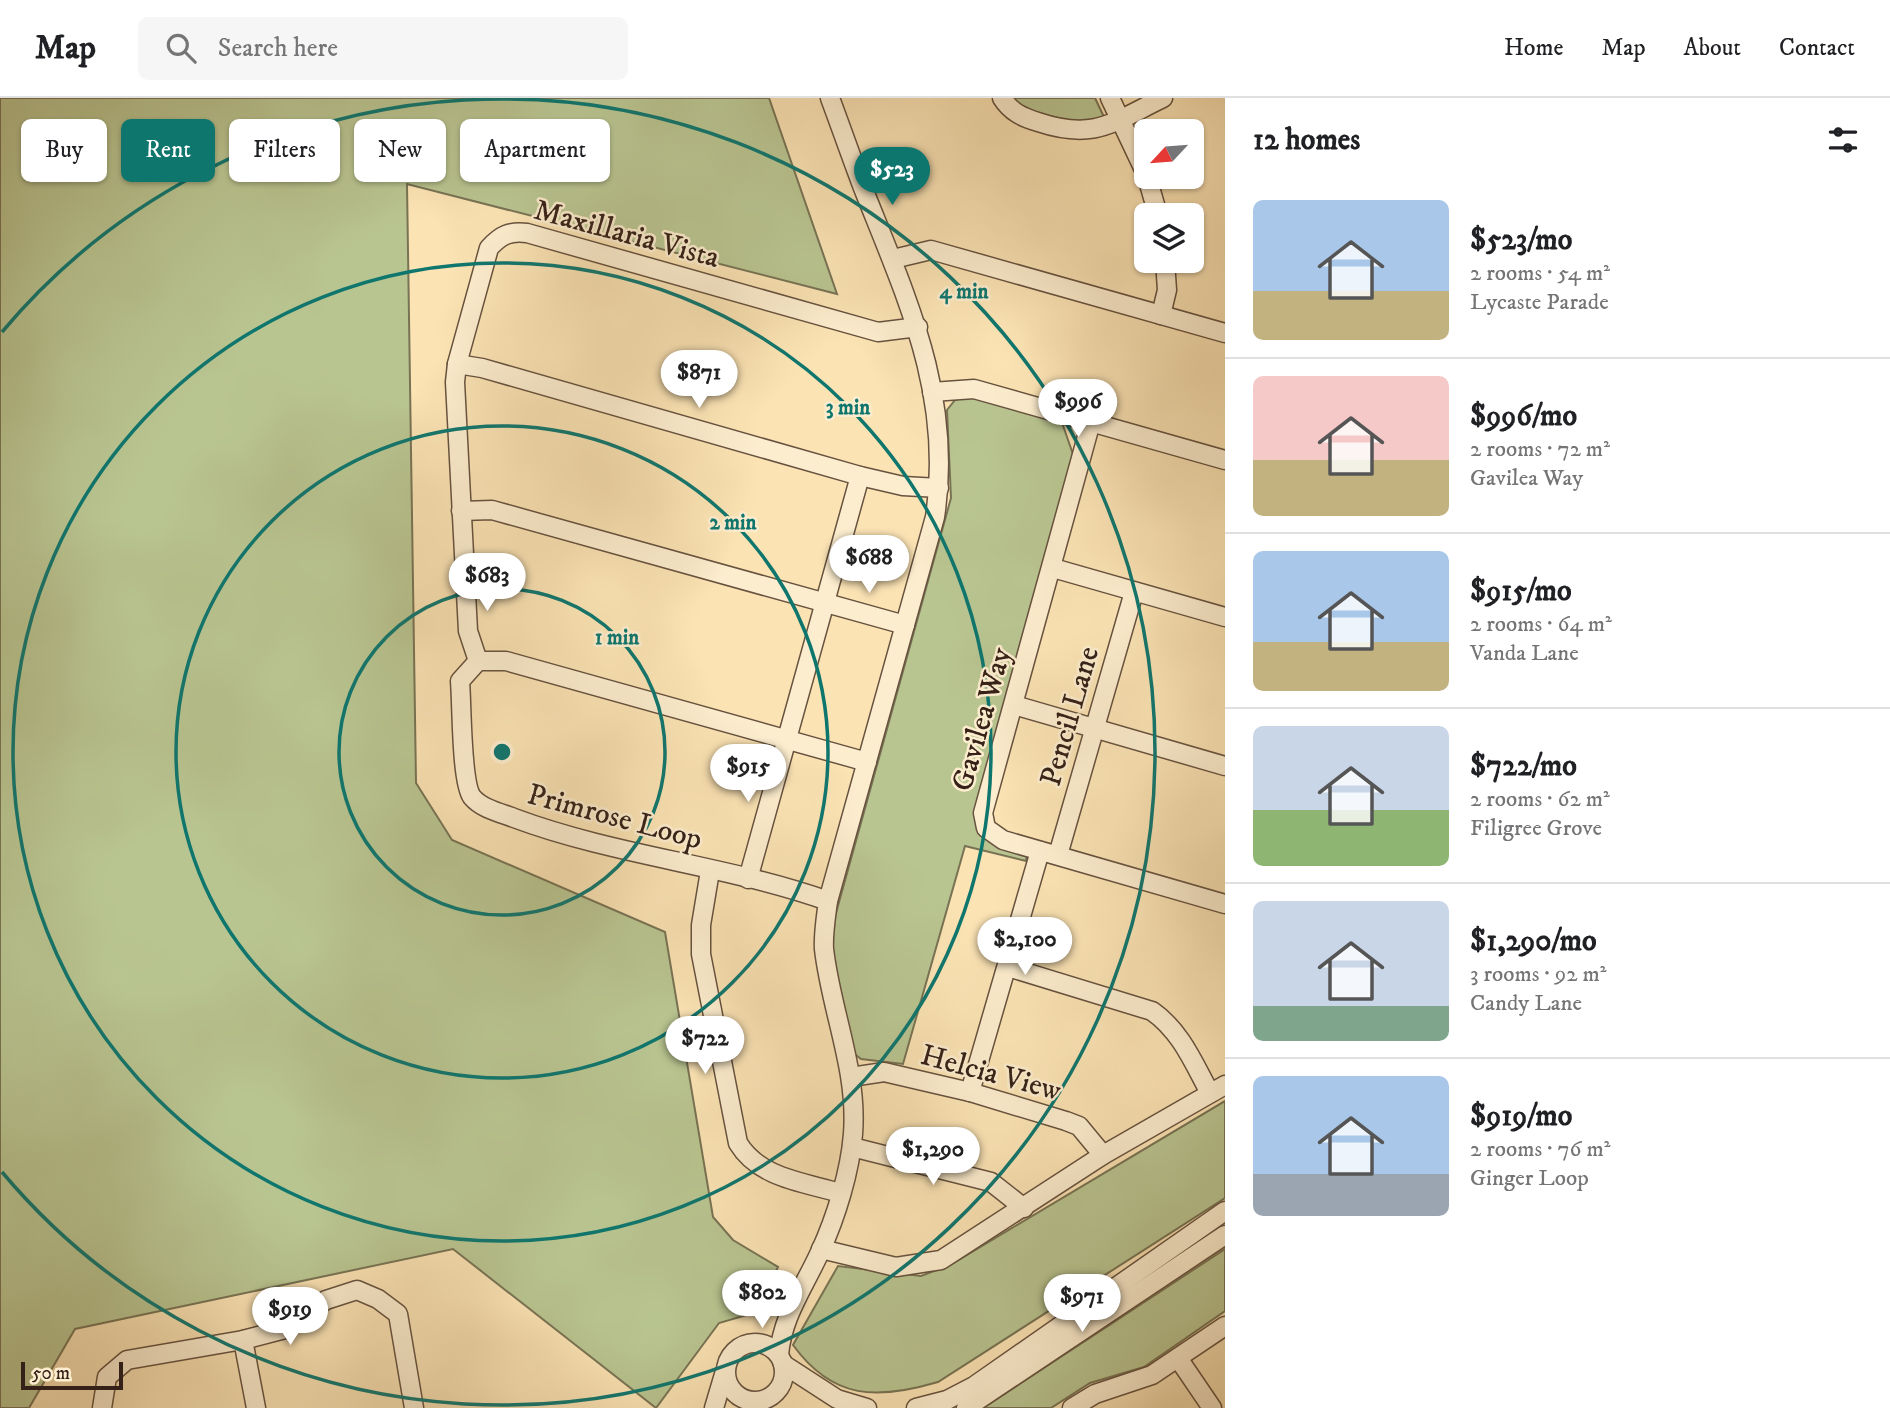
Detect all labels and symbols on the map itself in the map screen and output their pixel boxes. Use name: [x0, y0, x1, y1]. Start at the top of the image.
north arrow: [1134, 119, 1204, 189]
pin: $523: [851, 148, 933, 207]
street label: Maxillaria Vista: [530, 192, 724, 277]
text: 4 min: [940, 279, 989, 305]
pin: $871: [658, 350, 740, 410]
pin: $996: [1037, 380, 1119, 439]
text: 3 min: [826, 395, 871, 421]
text: 2 min: [710, 510, 758, 536]
pin: $688: [828, 536, 910, 595]
pin: $683: [446, 554, 528, 613]
text: 1 min: [595, 625, 640, 651]
street label: Pencil Lane: [1033, 642, 1108, 790]
street label: Gavilea Way: [944, 643, 1021, 795]
centre of rings: [490, 740, 514, 764]
pin: $915: [707, 744, 789, 804]
street label: Primrose Loop: [523, 776, 706, 859]
pin: $2,100: [968, 918, 1082, 977]
pin: $722: [664, 1016, 746, 1076]
street label: Helcia View: [916, 1037, 1065, 1110]
pin: $1,290: [876, 1128, 990, 1187]
pin: $802: [721, 1270, 803, 1330]
pin: $971: [1041, 1274, 1123, 1334]
pin: $919: [249, 1288, 331, 1347]
scale bar: [21, 1359, 122, 1391]

